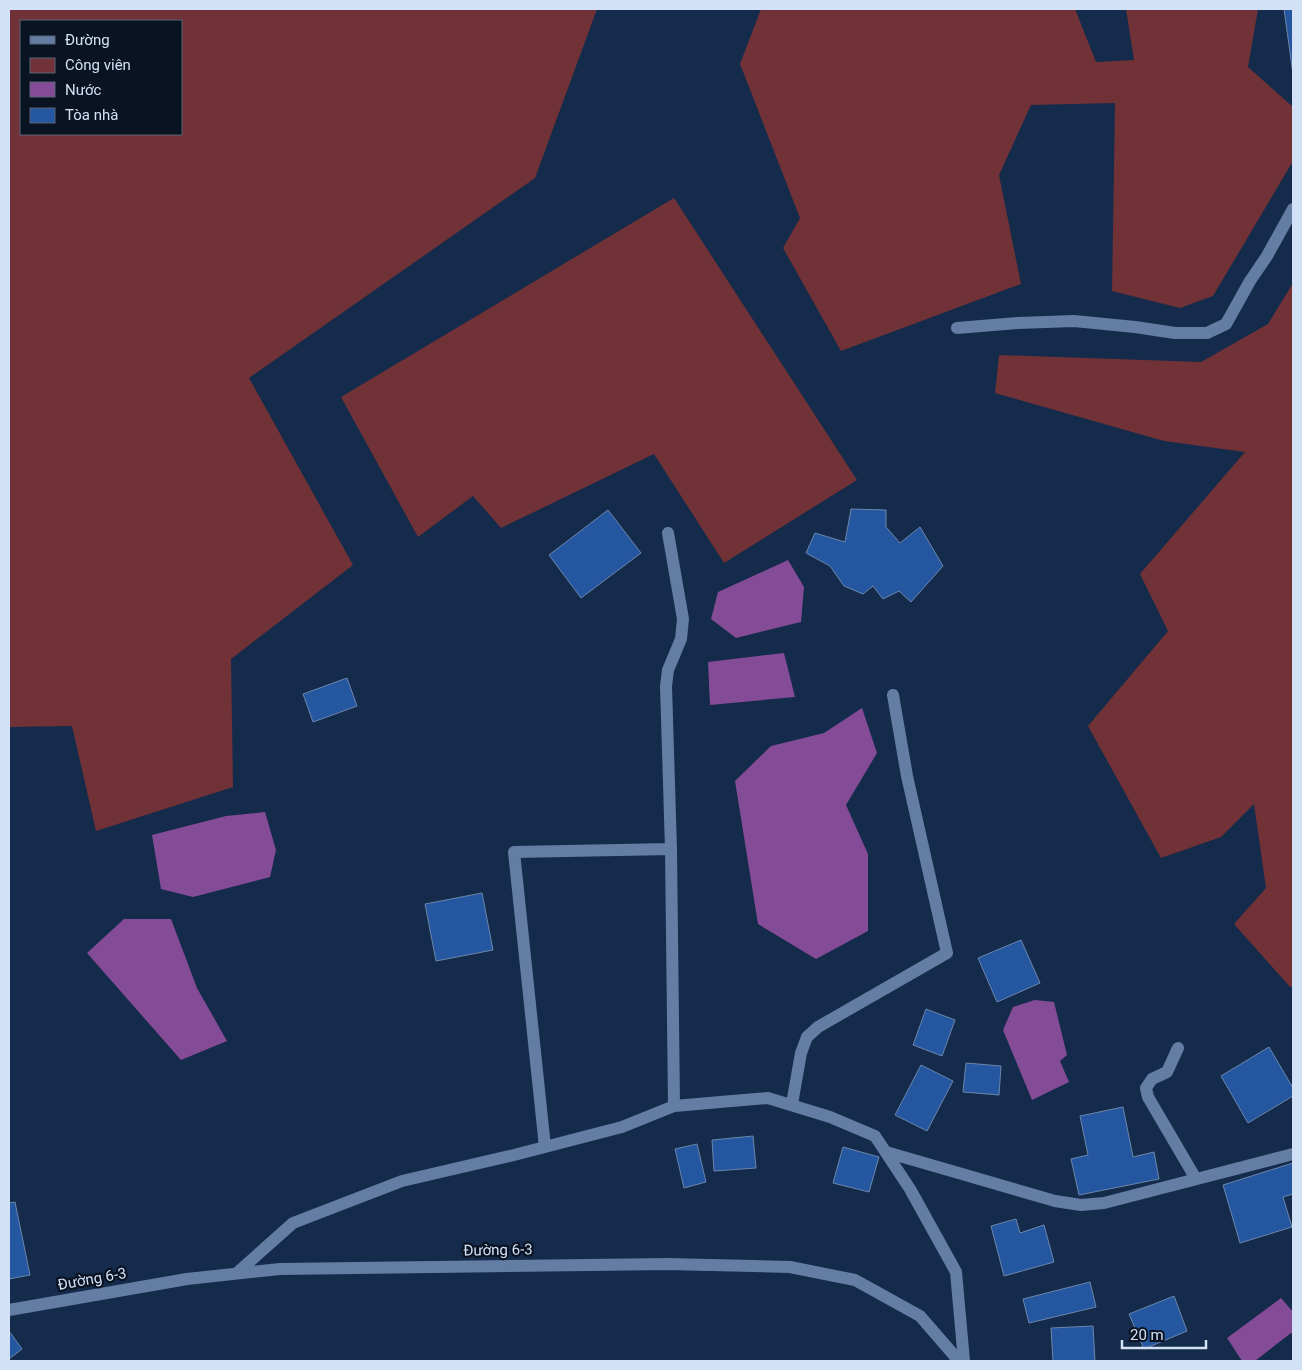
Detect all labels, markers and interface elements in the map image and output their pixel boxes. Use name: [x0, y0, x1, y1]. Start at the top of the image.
legend: [20, 20, 182, 135]
text: Đường: [65, 31, 110, 49]
text: Công viên: [65, 56, 131, 74]
text: Nước: [65, 81, 102, 99]
text: Tòa nhà: [65, 106, 118, 124]
street label: Đường 6-3: [463, 1240, 533, 1260]
street label: Đường 6-3: [56, 1264, 128, 1294]
scale bar: [1122, 1318, 1206, 1350]
text: 20 m: [1130, 1326, 1164, 1344]

